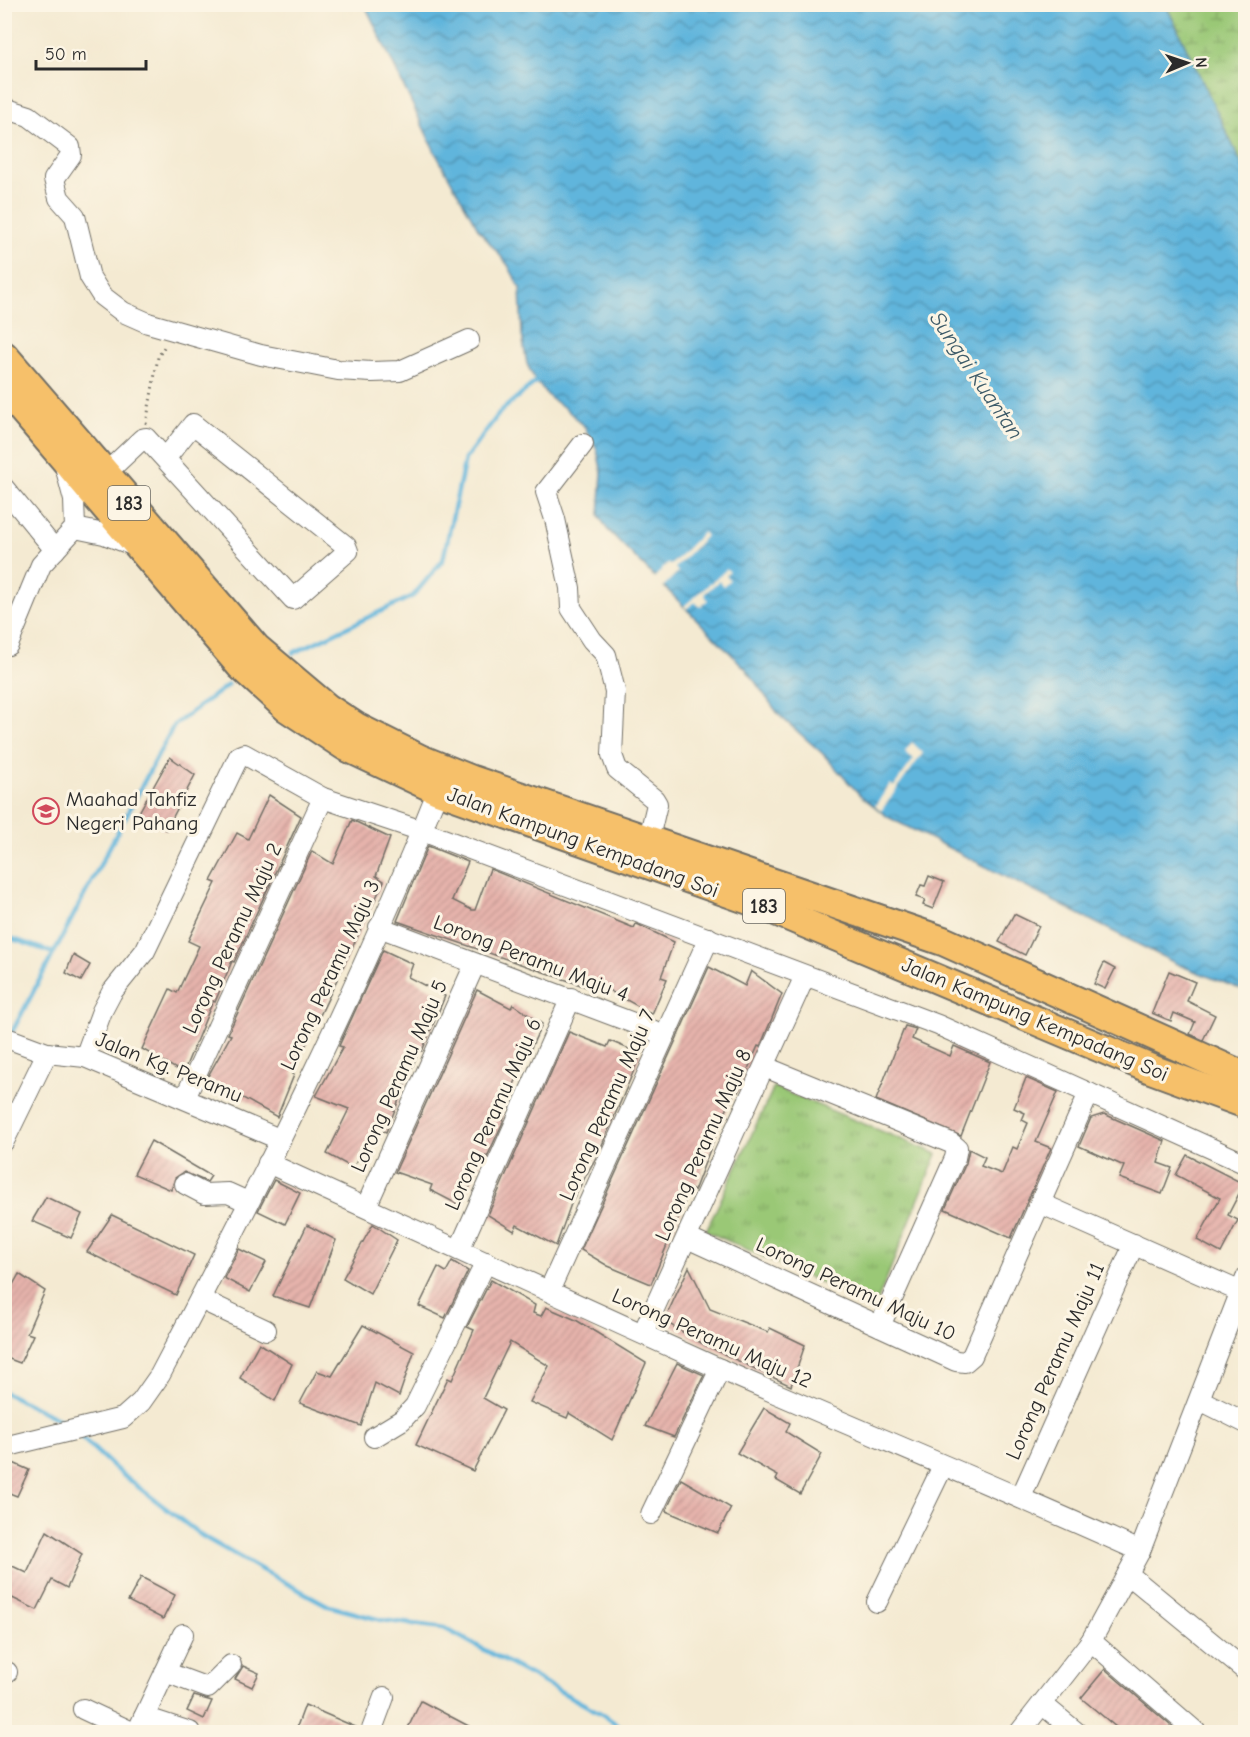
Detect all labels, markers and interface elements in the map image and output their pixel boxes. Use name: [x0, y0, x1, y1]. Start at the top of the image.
scale bar: [36, 33, 146, 71]
north arrow: [1157, 33, 1217, 93]
text: 50 m: [45, 44, 87, 65]
text: N: [1192, 57, 1210, 68]
water label: Sungai Kuantan: [924, 307, 1028, 444]
road number: 183: [108, 486, 150, 520]
street label: Jalan Kampung Kempadang Soi: [444, 782, 722, 902]
place label: Maahad Tahfiz Negeri Pahang: [66, 787, 199, 835]
school or university icon: Maahad Tahfiz Negeri Pahang: [31, 796, 61, 826]
street label: Lorong Peramu Maju 2: [177, 839, 287, 1037]
street label: Lorong Peramu Maju 3: [275, 876, 385, 1074]
road number: 183: [743, 889, 785, 923]
street label: Lorong Peramu Maju 4: [430, 910, 632, 1006]
street label: Jalan Kampung Kempadang Soi: [898, 952, 1172, 1086]
street label: Lorong Peramu Maju 5: [346, 976, 452, 1176]
street label: Lorong Peramu Maju 7: [554, 1006, 660, 1204]
street label: Lorong Peramu Maju 6: [440, 1014, 546, 1214]
street label: Jalan Kg. Peramu: [92, 1027, 246, 1107]
street label: Lorong Peramu Maju 8: [650, 1045, 756, 1245]
street label: Lorong Peramu Maju 10: [752, 1232, 960, 1346]
street label: Lorong Peramu Maju 11: [1001, 1259, 1109, 1463]
street label: Lorong Peramu Maju 12: [609, 1283, 815, 1393]

